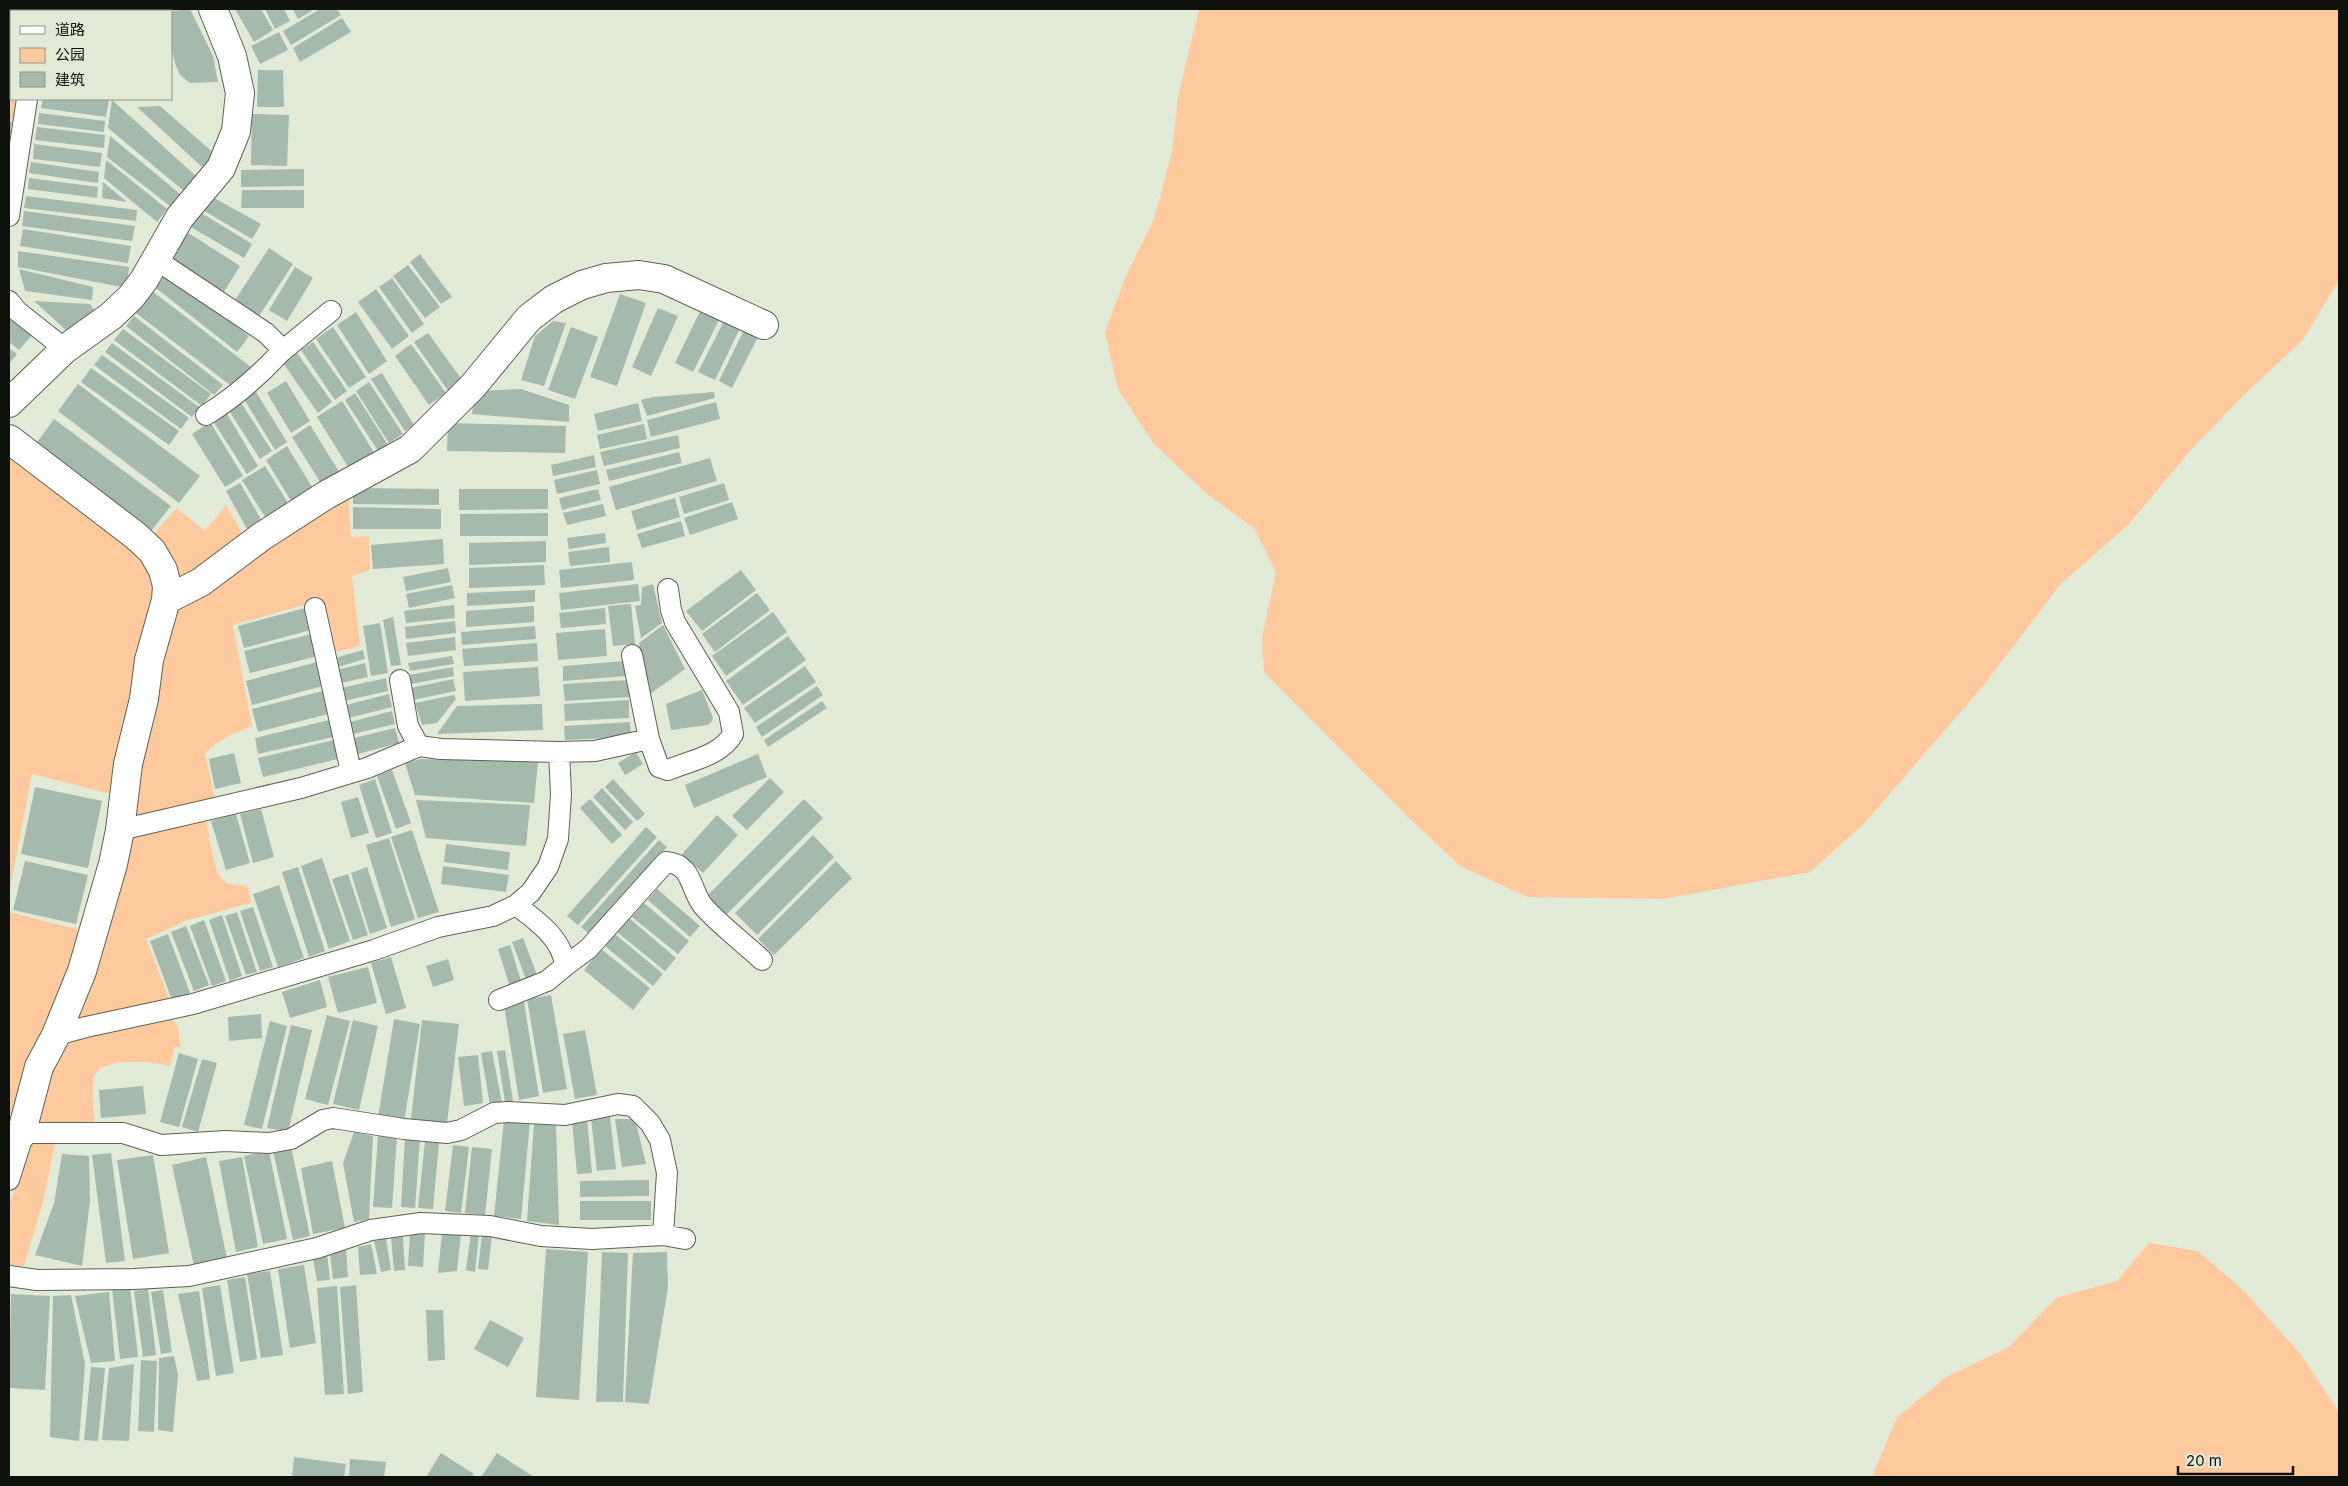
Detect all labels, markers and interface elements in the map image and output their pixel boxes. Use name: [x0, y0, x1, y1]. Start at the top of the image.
legend: [10, 10, 172, 100]
text: 道路: [55, 20, 85, 39]
text: 公园: [55, 45, 85, 64]
text: 建筑: [55, 70, 85, 89]
scale bar: [2178, 1444, 2293, 1476]
text: 20 m: [2186, 1451, 2222, 1470]

